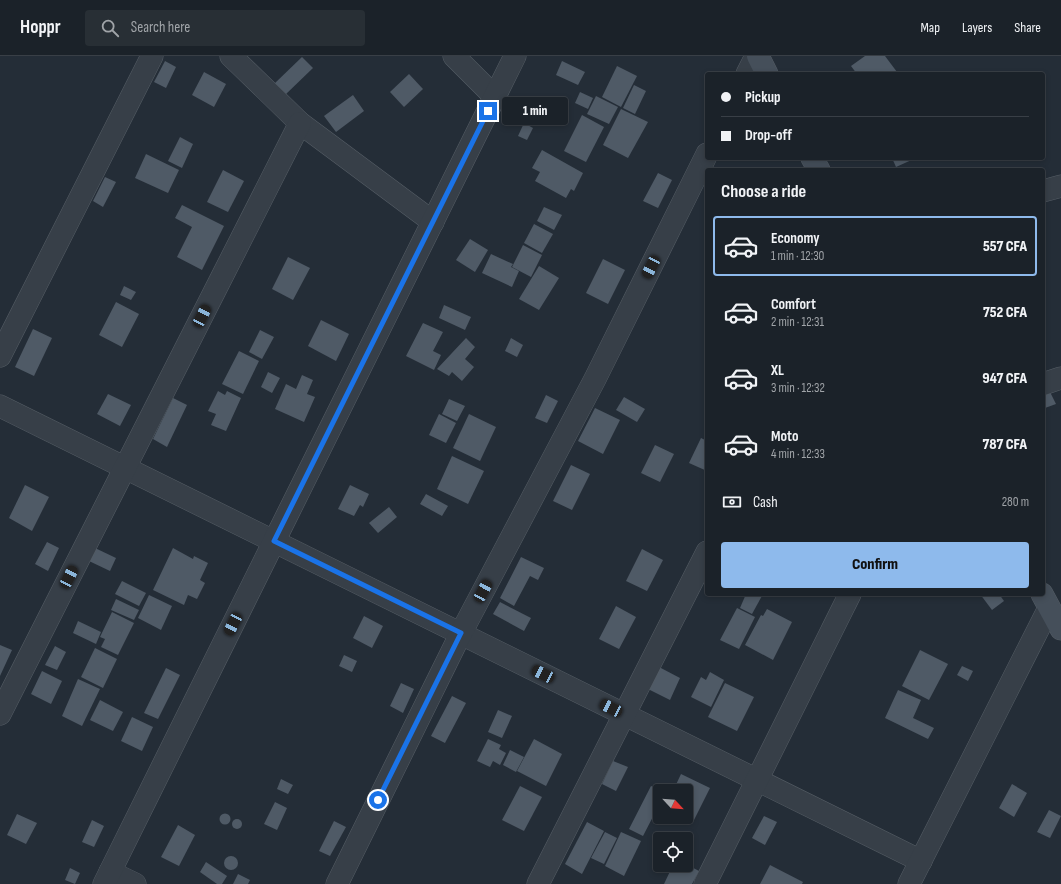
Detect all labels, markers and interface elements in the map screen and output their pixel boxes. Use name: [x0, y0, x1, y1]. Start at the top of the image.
search box: [85, 10, 365, 46]
text: Hoppr: [20, 16, 61, 39]
icon: search: [99, 17, 121, 39]
text: Search here: [131, 18, 190, 37]
text: Map: [920, 19, 940, 36]
text: Layers: [962, 19, 992, 36]
text: Share: [1014, 19, 1041, 36]
text: Pickup: [745, 88, 781, 107]
callout: 1 min: [502, 97, 568, 125]
route end: [479, 102, 497, 120]
text: 1 min: [523, 103, 547, 119]
text: Drop-off: [745, 126, 792, 145]
text: Choose a ride: [721, 181, 806, 202]
icon: car: [723, 228, 759, 264]
text: Economy: [771, 229, 820, 248]
text: 557 CFA: [983, 237, 1027, 256]
text: 1 min · 12:30: [771, 248, 824, 264]
car: [640, 254, 662, 280]
icon: car: [723, 294, 759, 330]
text: Comfort: [771, 295, 816, 314]
car: [191, 303, 213, 329]
text: 752 CFA: [983, 303, 1027, 322]
text: 2 min · 12:31: [771, 314, 824, 330]
icon: car: [723, 360, 759, 396]
text: XL: [771, 361, 784, 380]
text: 947 CFA: [982, 369, 1027, 388]
text: 3 min · 12:32: [771, 380, 825, 396]
icon: car: [723, 426, 759, 462]
text: Moto: [771, 427, 798, 446]
text: 787 CFA: [983, 435, 1027, 454]
text: 4 min · 12:33: [771, 446, 825, 462]
icon: cash: [721, 491, 743, 513]
text: Cash: [753, 493, 778, 512]
text: 280 m: [1002, 494, 1029, 510]
button: Confirm: [721, 542, 1029, 588]
car: [58, 564, 80, 590]
car: [472, 578, 494, 604]
car: [222, 611, 244, 637]
car: [530, 663, 556, 685]
car: [598, 697, 624, 719]
north arrow: [653, 784, 693, 824]
map controls: [653, 784, 693, 872]
route start: [369, 791, 387, 809]
button: locate: [653, 832, 693, 872]

